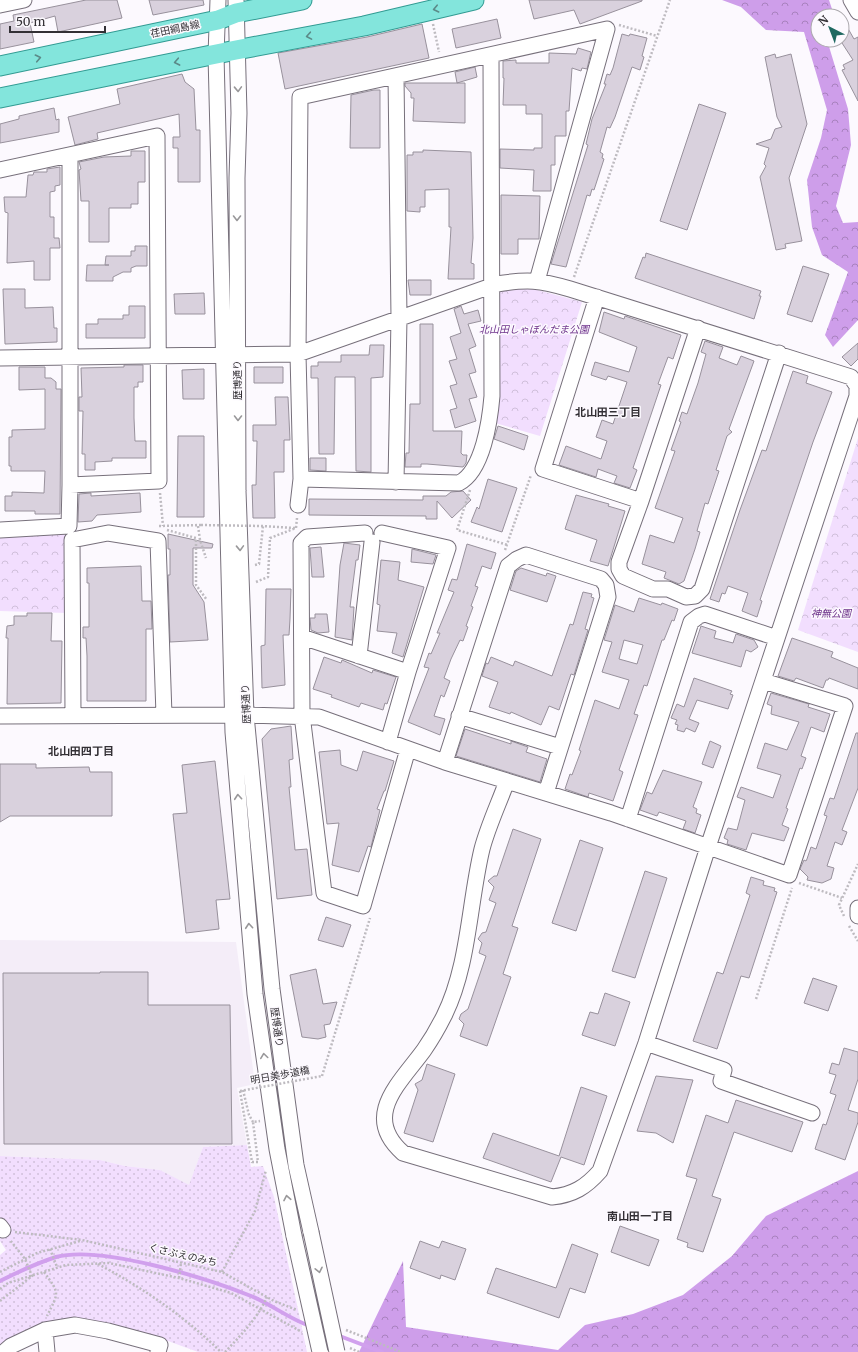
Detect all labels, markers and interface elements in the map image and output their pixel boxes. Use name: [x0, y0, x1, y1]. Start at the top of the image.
one-way arrow: [433, 5, 440, 13]
scale bar: [10, 8, 105, 34]
north arrow: [810, 8, 850, 48]
text: N: [815, 12, 831, 29]
text: 50 m: [16, 14, 45, 29]
street label: 荏田綱島線: [149, 17, 201, 41]
one-way arrow: [306, 31, 312, 40]
one-way arrow: [35, 55, 41, 63]
one-way arrow: [174, 58, 181, 66]
one-way arrow: [233, 86, 242, 92]
one-way arrow: [233, 215, 241, 221]
park label: 北山田しゃぼんだま公園: [479, 323, 591, 336]
street label: 歴博通り: [231, 360, 244, 400]
district label: 北山田三丁目: [575, 405, 641, 419]
one-way arrow: [234, 415, 242, 421]
one-way arrow: [236, 545, 244, 551]
park label: 神無公園: [811, 607, 853, 620]
street label: 歴博通り: [238, 684, 254, 724]
district label: 北山田四丁目: [48, 744, 114, 758]
one-way arrow: [234, 794, 243, 800]
one-way arrow: [245, 923, 254, 929]
street label: 歴博通り: [268, 1006, 286, 1048]
one-way arrow: [260, 1052, 269, 1059]
street label: 明日美歩道橋: [249, 1063, 311, 1087]
one-way arrow: [283, 1195, 291, 1201]
district label: 南山田一丁目: [607, 1209, 673, 1223]
street label: くさぶえのみち: [147, 1241, 219, 1269]
one-way arrow: [315, 1267, 323, 1273]

